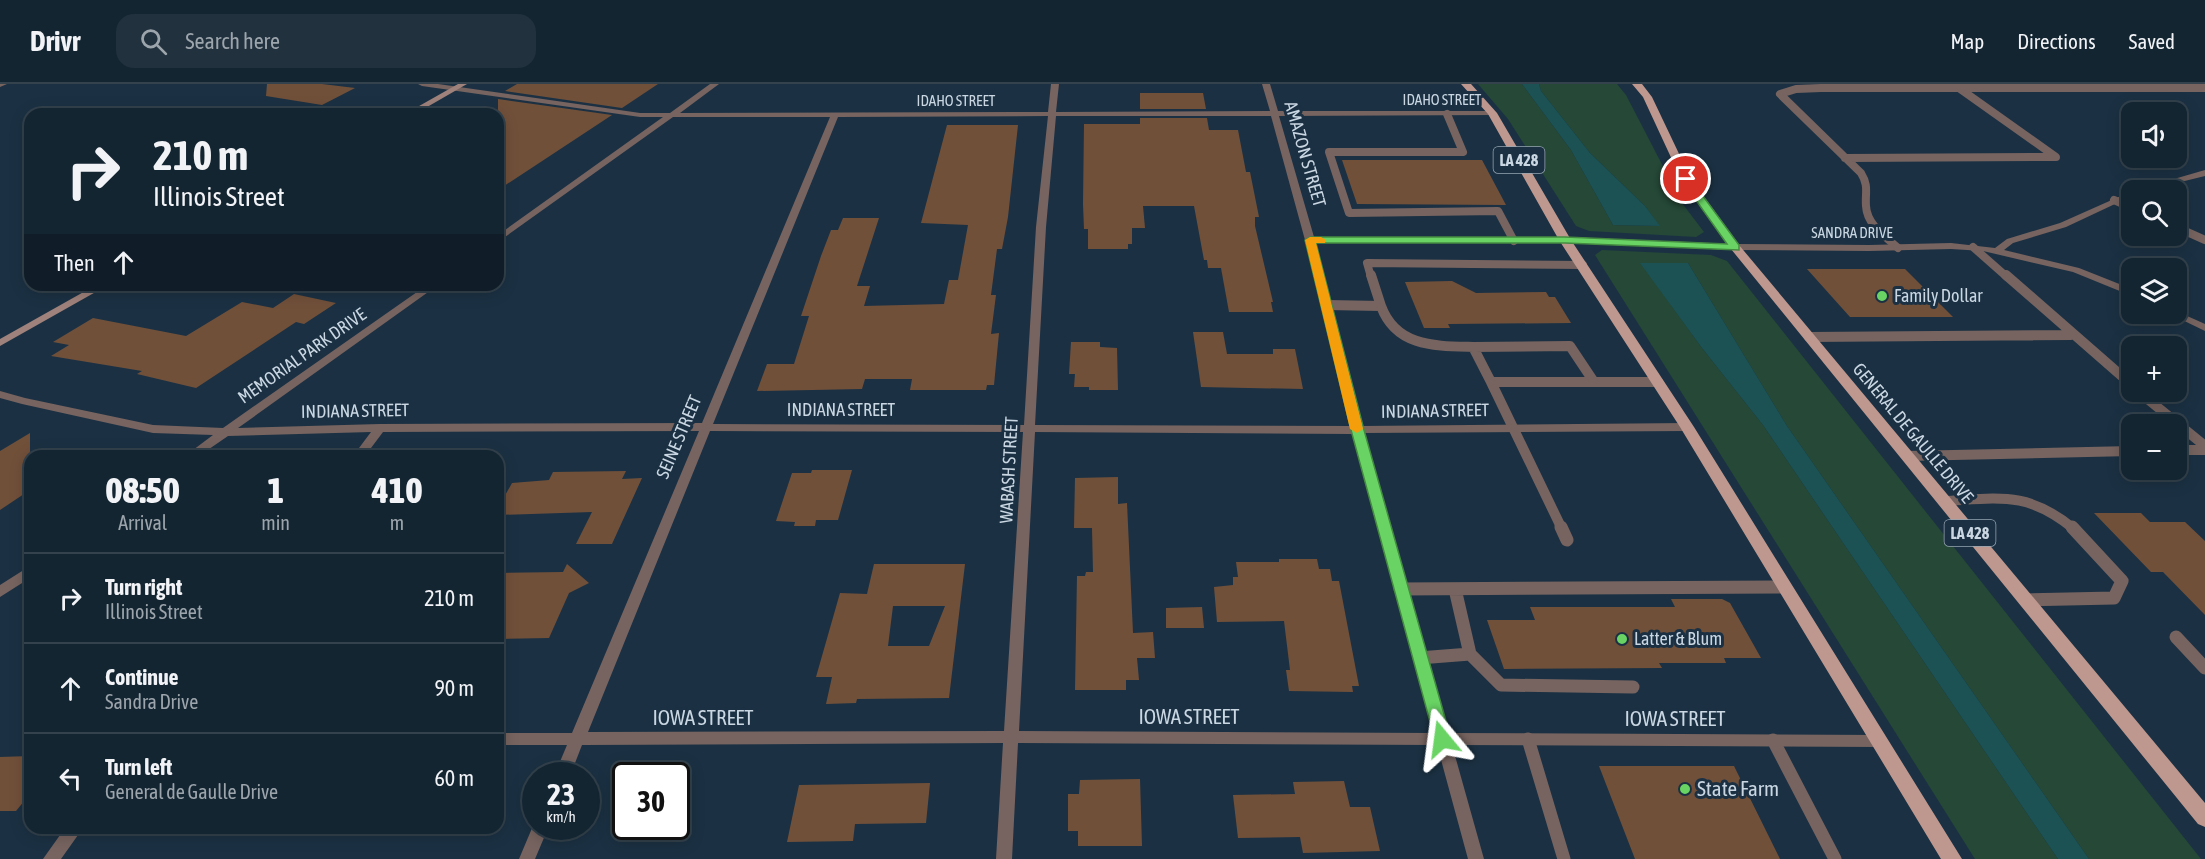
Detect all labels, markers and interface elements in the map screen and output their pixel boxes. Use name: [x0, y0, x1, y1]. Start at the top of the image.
search box: [116, 14, 536, 68]
text: Drivr: [30, 25, 80, 57]
icon: search: [137, 25, 170, 58]
text: Search here: [185, 28, 280, 54]
text: Map: [1950, 29, 1984, 53]
text: Directions: [2017, 29, 2096, 53]
text: Saved: [2129, 29, 2175, 53]
street label: IDAHO STREET: [1403, 91, 1482, 108]
street label: IDAHO STREET: [917, 92, 996, 109]
street label: AMAZON STREET: [1280, 99, 1331, 209]
map controls: [2121, 102, 2187, 480]
button: sound: [2121, 102, 2187, 168]
text: 210 m: [153, 131, 248, 179]
icon: right: [54, 132, 132, 210]
road number: LA 428: [1494, 147, 1544, 173]
pin: [1660, 153, 1711, 204]
icon: arrive: [1669, 162, 1702, 195]
button: search: [2121, 180, 2187, 246]
text: Illinois Street: [153, 181, 285, 212]
street label: SANDRA DRIVE: [1811, 224, 1893, 241]
icon: ahead: [107, 246, 140, 279]
text: Then: [54, 250, 95, 276]
button: layers: [2121, 258, 2187, 324]
place label: Family Dollar: [1894, 285, 1983, 306]
marker: Family Dollar: [1875, 289, 1889, 303]
street label: MEMORIAL PARK DRIVE: [234, 303, 370, 408]
button: +: [2121, 336, 2187, 402]
street label: GENERAL DE GAULLE DRIVE: [1849, 358, 1978, 507]
street label: SEINE STREET: [652, 392, 705, 482]
street label: INDIANA STREET: [301, 399, 409, 422]
street label: INDIANA STREET: [787, 399, 895, 420]
street label: INDIANA STREET: [1381, 399, 1489, 422]
button: −: [2121, 414, 2187, 480]
street label: WABASH STREET: [995, 416, 1022, 524]
text: 08:50: [106, 469, 180, 511]
text: 1: [267, 469, 284, 511]
text: 410: [372, 469, 422, 511]
text: Arrival: [118, 511, 167, 534]
text: min: [261, 511, 290, 534]
text: m: [390, 511, 404, 534]
road number: LA 428: [1944, 520, 1996, 546]
text: Turn right: [105, 574, 182, 600]
icon: right: [54, 582, 87, 615]
text: 210 m: [424, 585, 474, 611]
text: Illinois Street: [105, 600, 203, 623]
place label: Latter & Blum: [1634, 628, 1722, 649]
marker: Latter & Blum: [1615, 632, 1629, 646]
text: Continue: [105, 664, 179, 690]
icon: ahead: [54, 672, 87, 705]
text: 90 m: [434, 675, 474, 701]
text: Sandra Drive: [105, 690, 198, 713]
street label: IOWA STREET: [1138, 704, 1240, 728]
street label: IOWA STREET: [652, 705, 754, 729]
street label: IOWA STREET: [1624, 706, 1726, 730]
position arrow: [1410, 707, 1474, 771]
text: Turn left: [105, 754, 172, 780]
icon: left: [54, 762, 87, 795]
speed limit sign: 30: [612, 762, 690, 840]
text: 60 m: [434, 765, 474, 791]
place label: State Farm: [1697, 776, 1779, 800]
text: 23: [547, 777, 575, 811]
text: General de Gaulle Drive: [105, 780, 278, 803]
marker: State Farm: [1678, 782, 1692, 796]
text: km/h: [546, 808, 576, 825]

